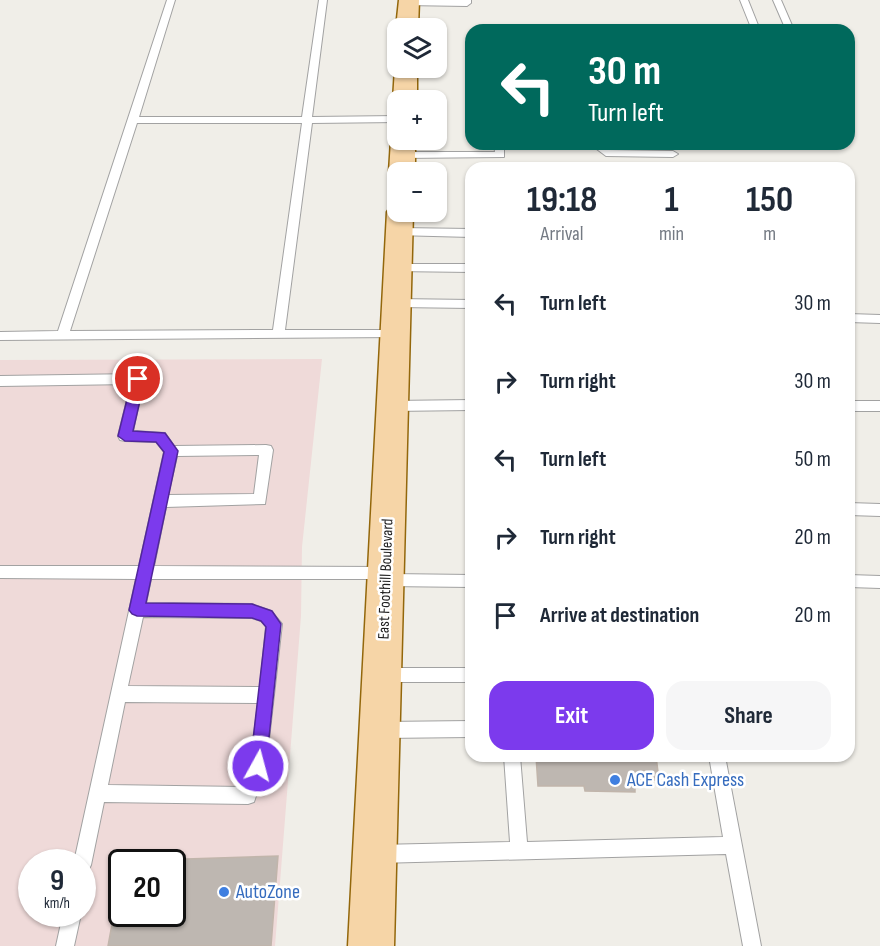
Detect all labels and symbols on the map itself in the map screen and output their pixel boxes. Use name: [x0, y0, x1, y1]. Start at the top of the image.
pin: [112, 353, 163, 404]
street label: East Foothill Boulevard: [374, 518, 398, 640]
position arrow: [226, 734, 290, 798]
place label: ACE Cash Express: [626, 768, 744, 792]
marker: ACE Cash Express: [608, 773, 622, 787]
speed limit sign: 20: [108, 849, 186, 927]
place label: AutoZone: [235, 880, 300, 904]
marker: AutoZone: [217, 885, 231, 899]

